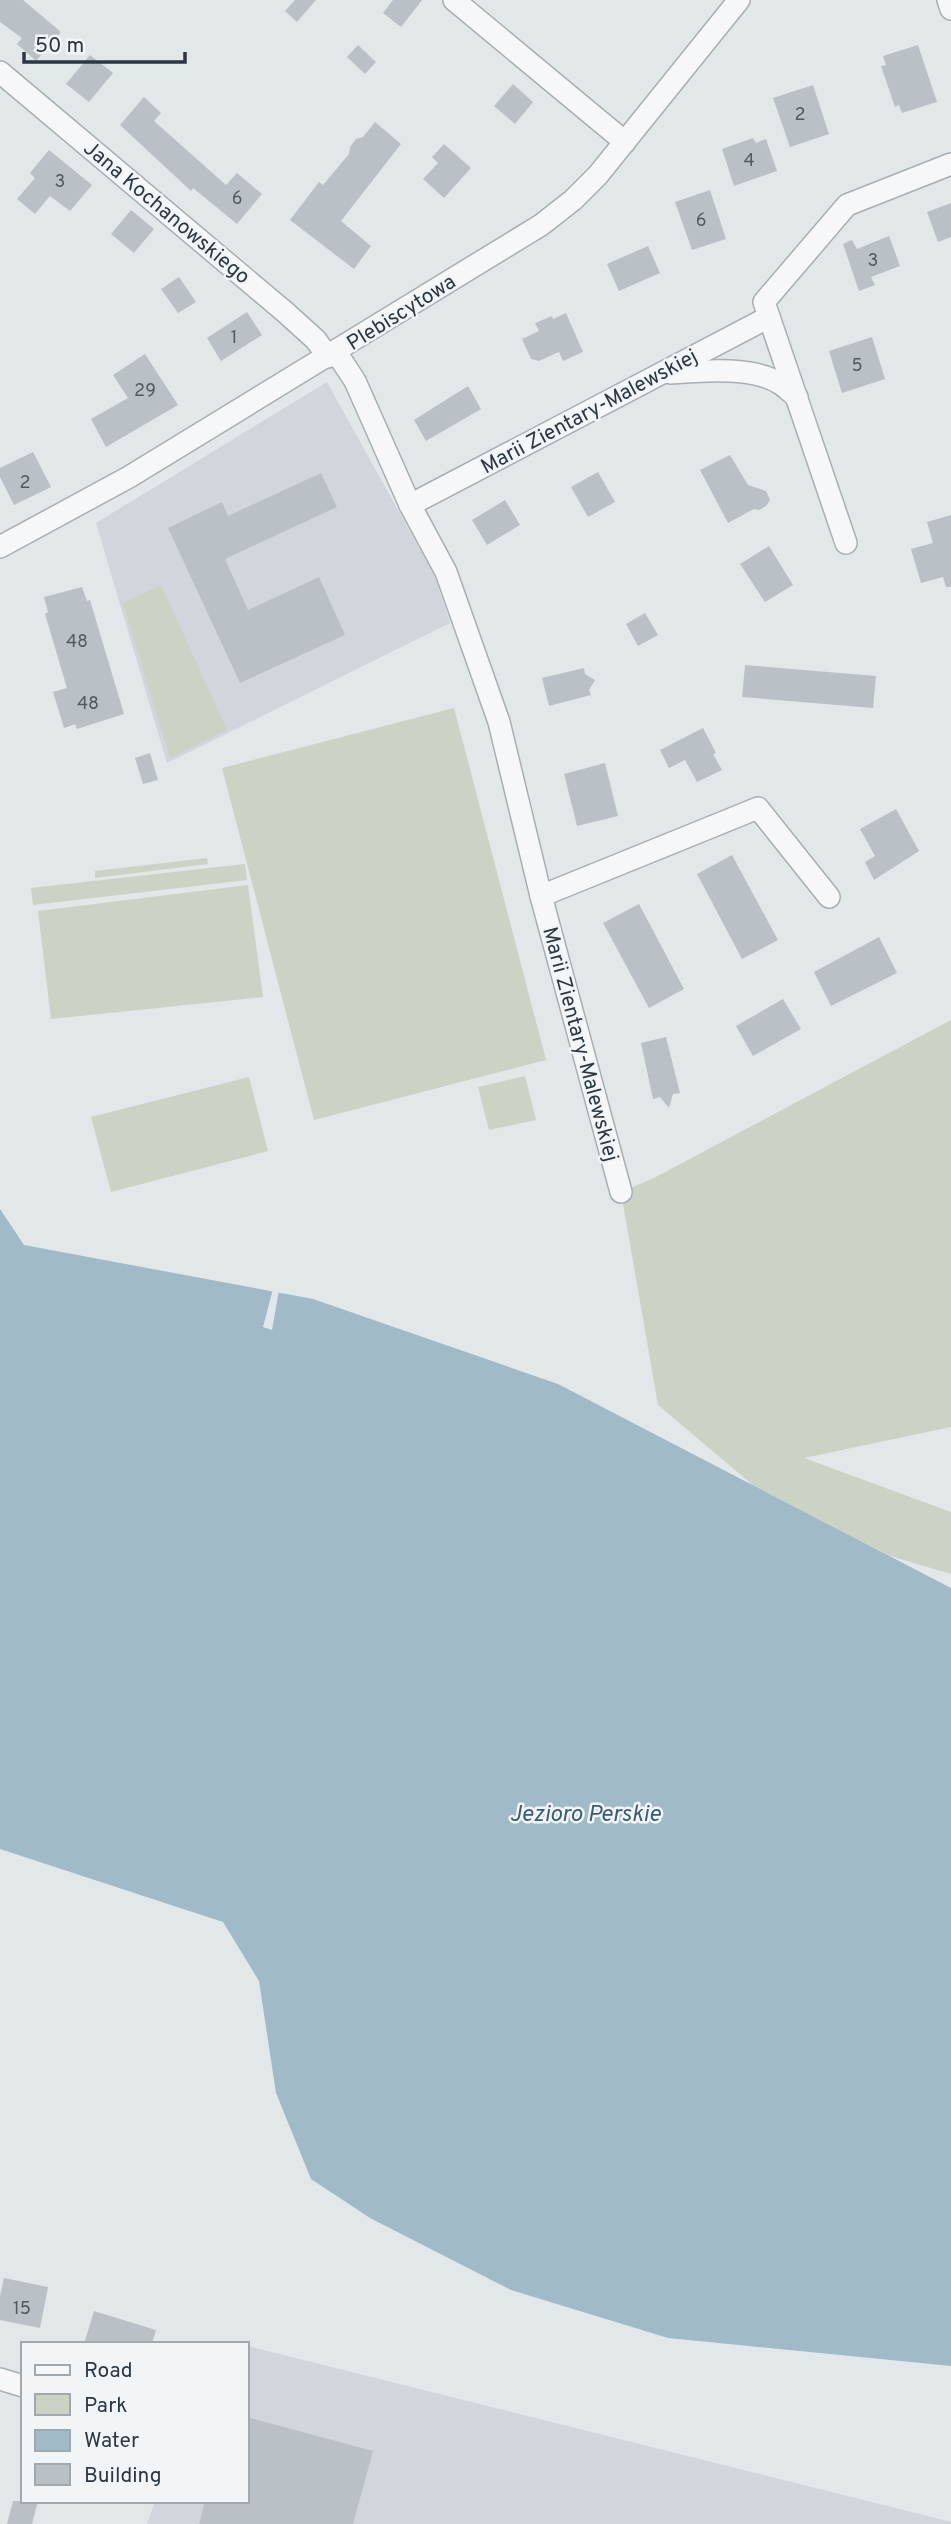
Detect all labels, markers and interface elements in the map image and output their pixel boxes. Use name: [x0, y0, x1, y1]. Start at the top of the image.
scale bar: [24, 21, 186, 65]
text: 50 m: [35, 33, 84, 60]
house number: 2: [794, 104, 806, 127]
street label: Jana Kochanowskiego: [77, 135, 255, 291]
house number: 4: [743, 150, 755, 173]
house number: 3: [55, 171, 65, 194]
house number: 6: [232, 188, 242, 211]
house number: 6: [696, 210, 706, 233]
house number: 3: [868, 250, 878, 273]
street label: Plebiscytowa: [342, 269, 461, 358]
house number: 1: [231, 327, 237, 350]
street label: Marii Zientary-Malewskiej: [477, 344, 703, 481]
house number: 5: [851, 355, 863, 378]
house number: 29: [134, 380, 156, 403]
house number: 2: [19, 472, 31, 495]
house number: 48: [66, 631, 88, 654]
house number: 48: [77, 693, 99, 716]
street label: Marii Zientary-Malewskiej: [535, 924, 624, 1165]
water label: Jezioro Perskie: [509, 1801, 662, 1830]
house number: 15: [13, 2298, 31, 2321]
legend: [21, 2342, 248, 2503]
text: Road: [84, 2358, 133, 2385]
text: Park: [84, 2393, 127, 2420]
text: Water: [84, 2428, 139, 2455]
text: Building: [84, 2463, 162, 2490]

